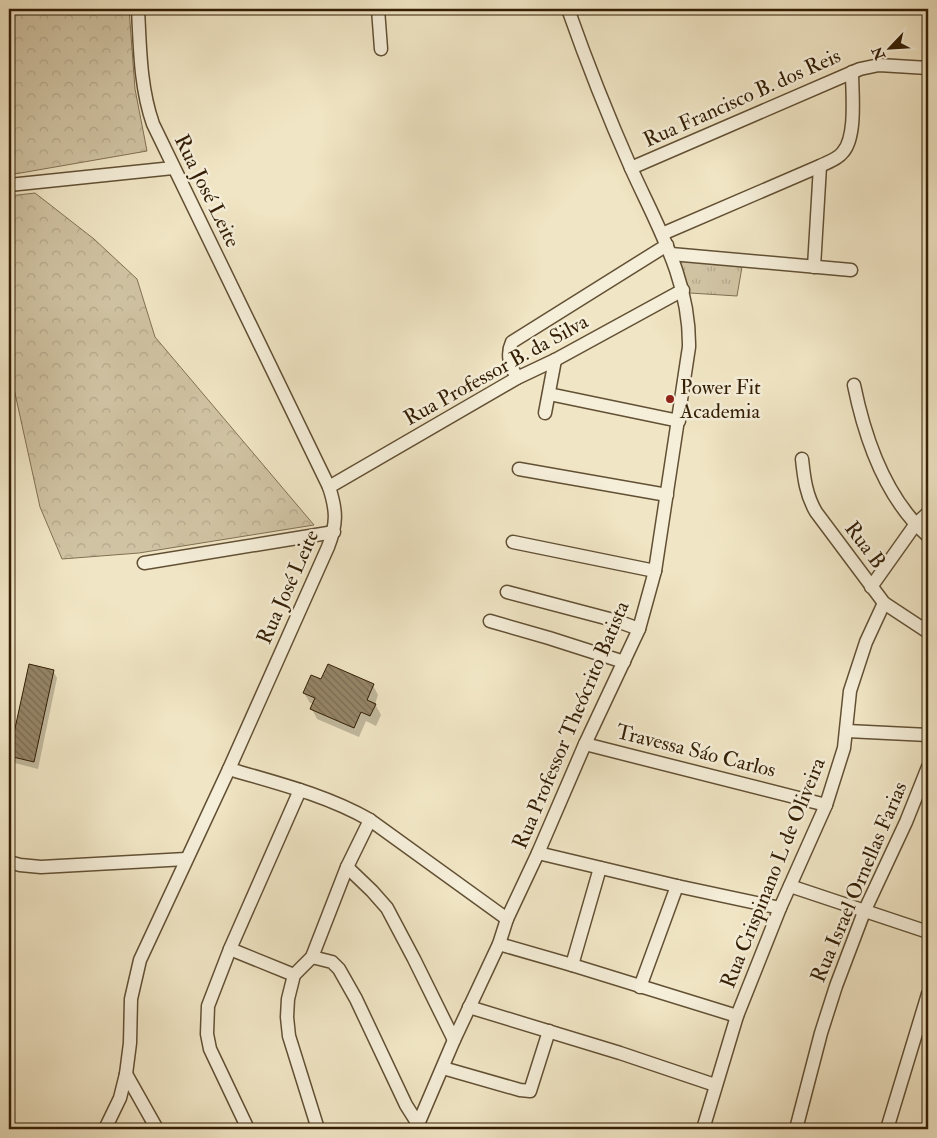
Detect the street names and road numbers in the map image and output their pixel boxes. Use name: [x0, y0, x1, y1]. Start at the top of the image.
street label: Rua Francisco B. dos Reis: [639, 42, 845, 154]
street label: Rua José Leite: [168, 130, 246, 252]
street label: Rua Professor B. da Silva: [399, 308, 593, 432]
street label: Rua B: [838, 516, 892, 574]
street label: Rua José Leite: [251, 525, 325, 648]
street label: Rua Professor Theócrito Batista: [506, 597, 636, 853]
street label: Travessa Sáo Carlos: [613, 718, 779, 784]
street label: Rua Crispinano L de Oliveira: [714, 754, 832, 992]
street label: Rua Israel Ornellas Farias: [804, 778, 914, 986]

